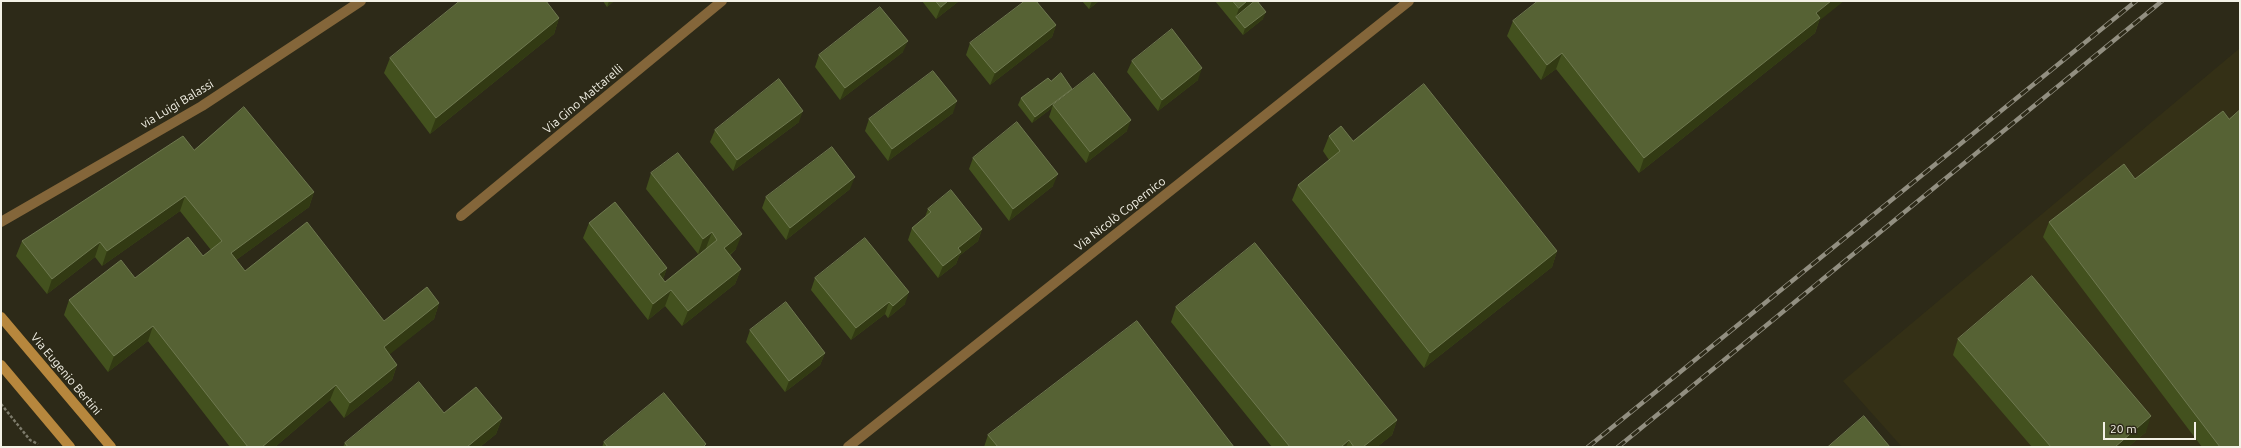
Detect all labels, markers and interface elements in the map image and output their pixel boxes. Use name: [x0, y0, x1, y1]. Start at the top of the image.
street label: Via Gino Mattarelli: [540, 61, 626, 137]
street label: via Luigi Balassi: [138, 77, 216, 131]
street label: Via Nicolò Copernico: [1072, 174, 1168, 254]
street label: Via Eugenio Bertini: [28, 330, 104, 418]
scale bar: [2105, 414, 2198, 440]
text: 20 m: [2110, 422, 2137, 435]

